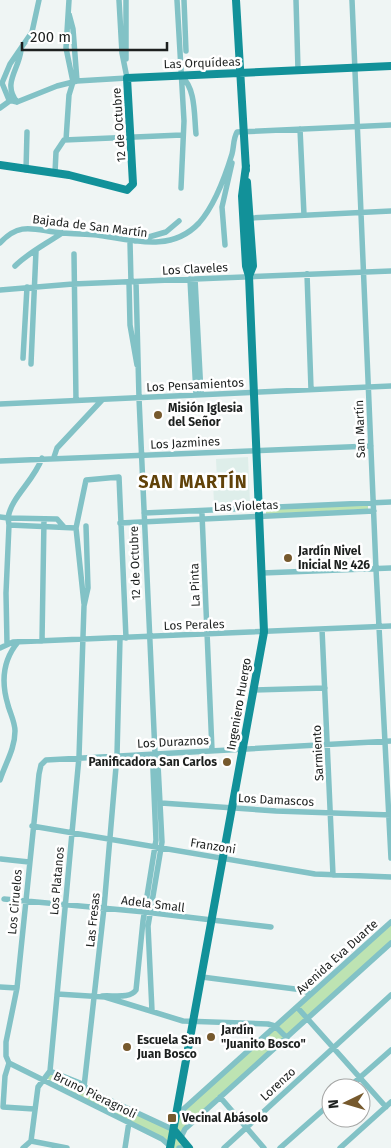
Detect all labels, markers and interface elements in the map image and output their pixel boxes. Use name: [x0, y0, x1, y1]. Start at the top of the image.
scale bar: [22, 20, 168, 52]
text: 200 m: [30, 28, 71, 46]
street label: Las Orquídeas: [163, 55, 241, 71]
street label: 12 de Octubre: [109, 87, 129, 163]
street label: Bajada de San Martín: [32, 212, 148, 240]
street label: Los Claveles: [162, 260, 229, 278]
street label: Los Pensamientos: [146, 375, 245, 395]
street label: San Martín: [352, 400, 368, 458]
place label: Misión Iglesia del Señor: [168, 401, 243, 429]
marker: Misión Iglesia del Señor: [152, 409, 164, 421]
street label: Los Jazmines: [150, 434, 221, 452]
district label: SAN MARTÍN: [138, 470, 248, 493]
street label: Las Violetas: [214, 498, 279, 514]
street label: 12 de Octubre: [127, 526, 143, 600]
place label: Jardín Nivel Inicial Nº 426: [297, 544, 370, 572]
marker: Jardín Nivel Inicial Nº 426: [282, 552, 294, 564]
street label: La Pinta: [187, 563, 203, 607]
street label: Los Perales: [163, 617, 225, 633]
street label: Ingeniero Huergo: [224, 657, 254, 751]
street label: Sarmiento: [310, 725, 326, 781]
street label: Los Duraznos: [137, 733, 210, 751]
place label: Panificadora San Carlos: [88, 755, 217, 769]
marker: Panificadora San Carlos: [221, 756, 233, 768]
street label: Los Damascos: [238, 791, 315, 809]
street label: Franzoni: [189, 836, 237, 856]
street label: Los Platanos: [47, 846, 67, 916]
street label: Los Ciruelos: [5, 868, 25, 935]
street label: Las Fresas: [83, 892, 103, 948]
street label: Adela Small: [120, 893, 186, 915]
street label: Avenida Eva Duarte: [293, 917, 381, 997]
place label: Jardín "Juanito Bosco": [220, 1023, 306, 1051]
marker: Jardín "Juanito Bosco": [205, 1031, 217, 1043]
place label: Escuela San Juan Bosco: [136, 1033, 202, 1061]
marker: Escuela San Juan Bosco: [121, 1041, 133, 1053]
street label: Lorenzo: [258, 1064, 298, 1104]
street label: Bruno Pieragnoli: [51, 1069, 139, 1121]
north arrow: [321, 1078, 371, 1128]
text: N: [325, 1099, 342, 1109]
place label: Vecinal Abásolo: [181, 1111, 268, 1125]
marker: Vecinal Abásolo: [166, 1112, 178, 1124]

